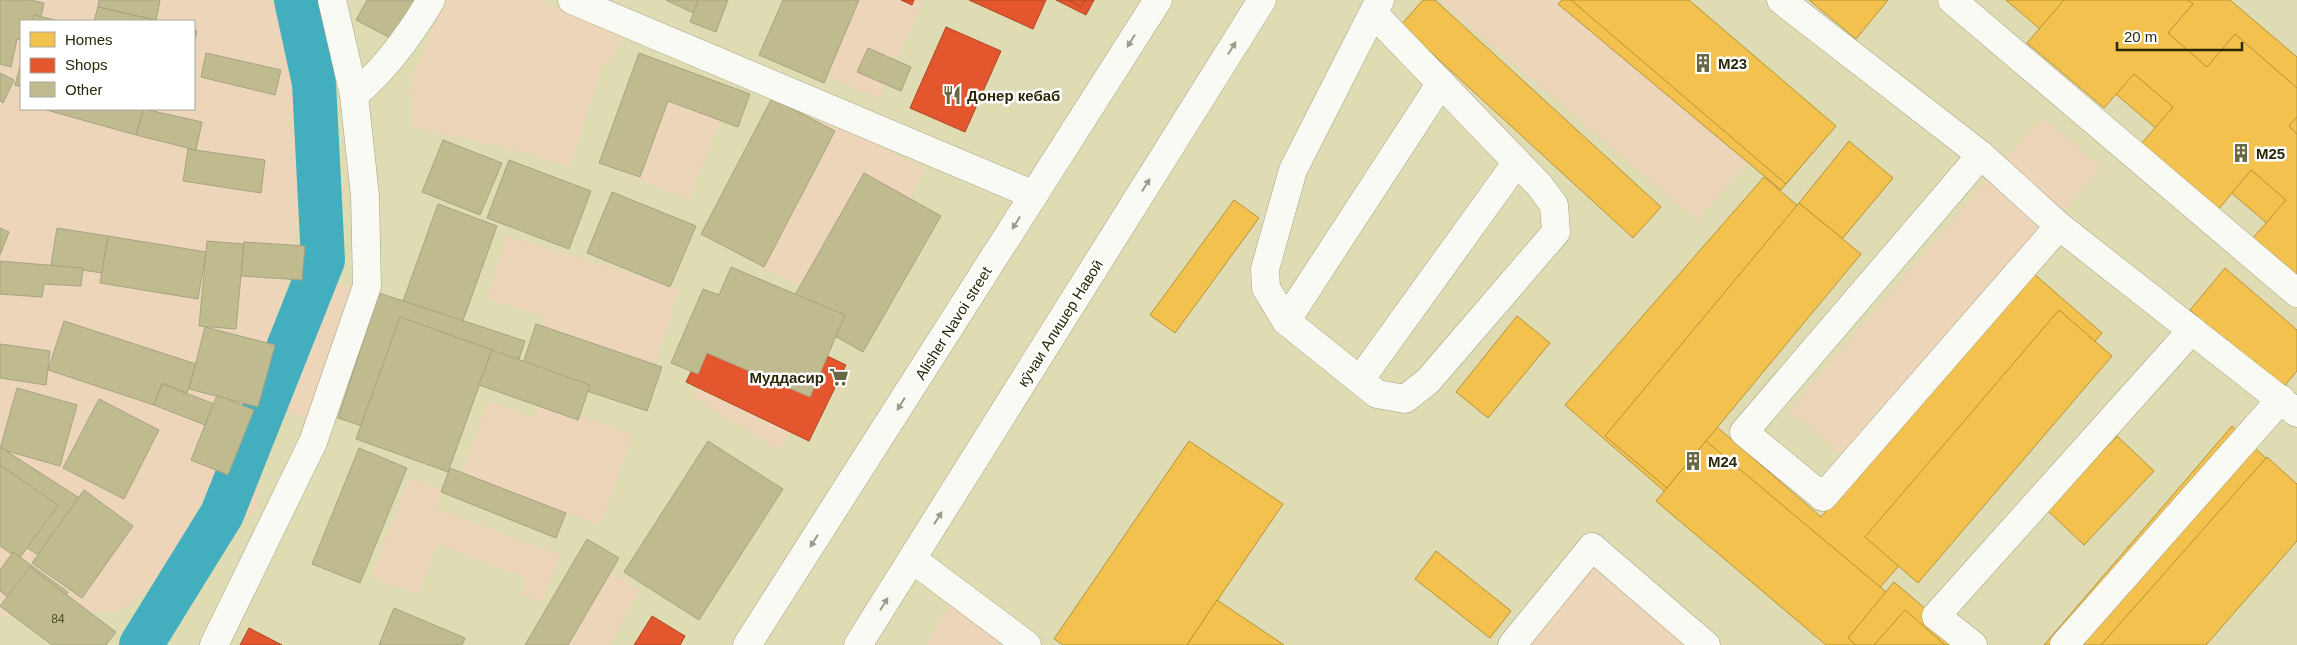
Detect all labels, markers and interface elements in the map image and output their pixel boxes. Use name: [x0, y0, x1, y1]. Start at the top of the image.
legend: [20, 20, 195, 110]
scale bar: [2117, 20, 2242, 52]
text: 20 m: [2124, 28, 2157, 45]
text: Homes: [65, 31, 113, 48]
one-way arrow: [1127, 35, 1136, 48]
one-way arrow: [1228, 41, 1237, 54]
building icon: М23: [1692, 52, 1714, 74]
place label: М23: [1718, 55, 1747, 72]
text: Shops: [65, 56, 108, 73]
text: Other: [65, 81, 103, 98]
restaurant icon: Донер кебаб: [941, 84, 963, 106]
place label: Донер кебаб: [967, 87, 1060, 104]
building icon: М25: [2230, 142, 2252, 164]
place label: М25: [2256, 145, 2285, 162]
one-way arrow: [1141, 179, 1151, 192]
one-way arrow: [1012, 216, 1021, 229]
street label: кӯчаи Алишер Навоӣ: [1014, 256, 1106, 390]
street label: Alisher Navoi street: [911, 263, 995, 383]
supermarket icon: Муддасир: [828, 366, 850, 388]
place label: Муддасир: [749, 369, 824, 386]
one-way arrow: [896, 397, 906, 411]
building icon: М24: [1682, 450, 1704, 472]
place label: М24: [1708, 453, 1738, 470]
one-way arrow: [933, 511, 943, 524]
one-way arrow: [809, 535, 818, 548]
one-way arrow: [879, 597, 889, 610]
house number: 84: [51, 612, 65, 626]

